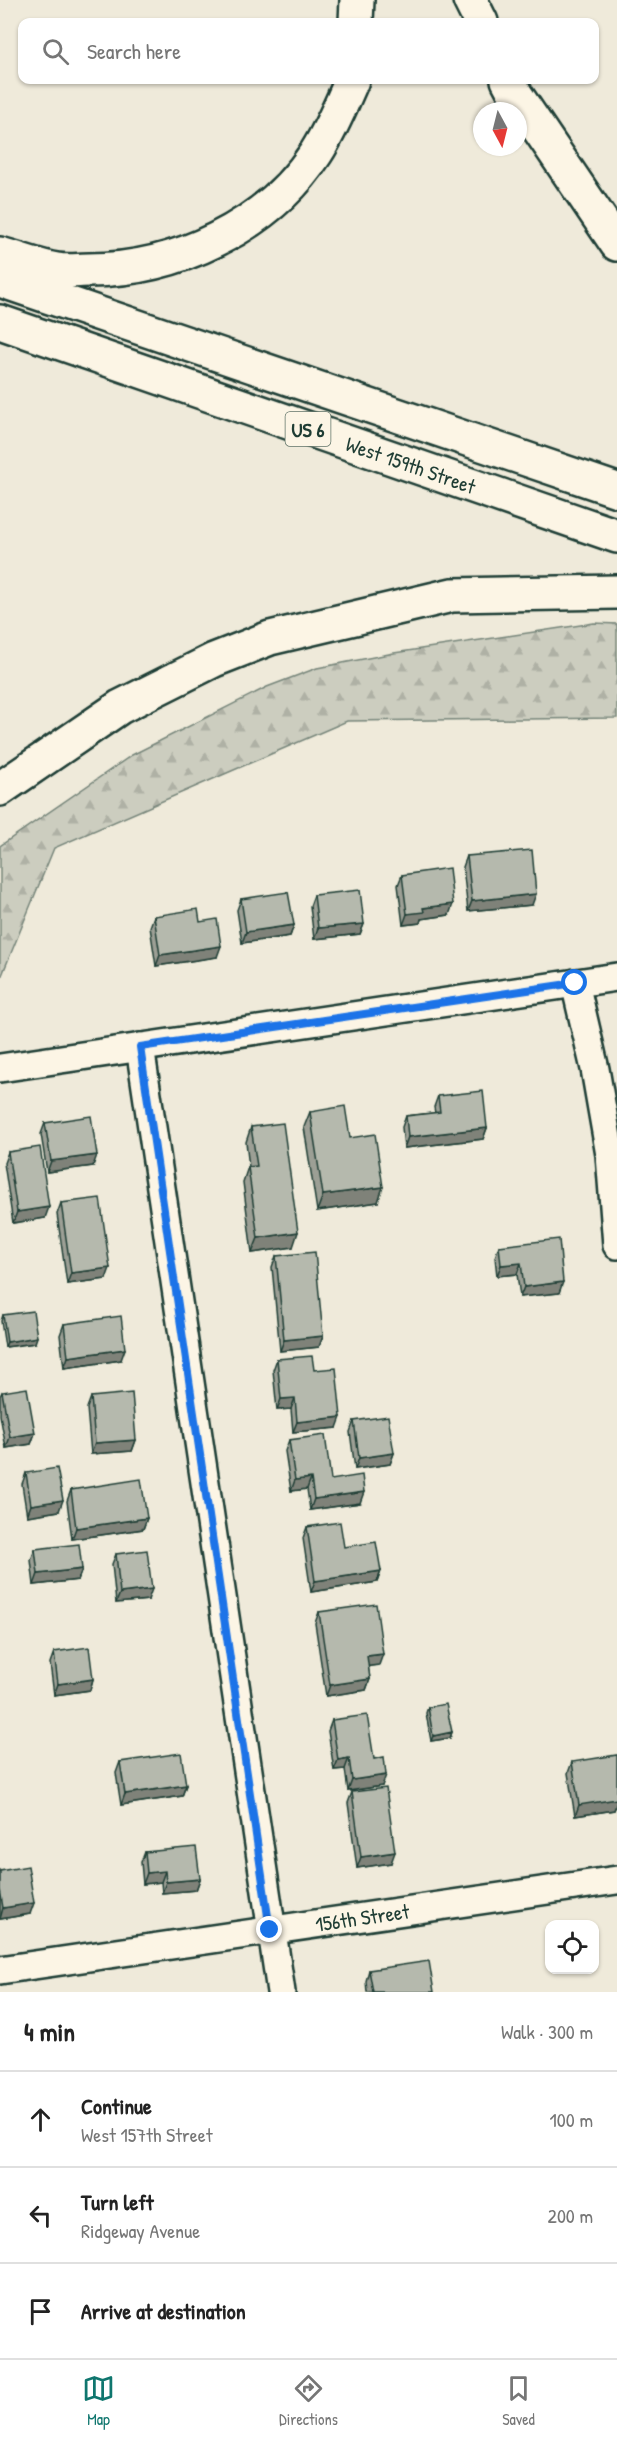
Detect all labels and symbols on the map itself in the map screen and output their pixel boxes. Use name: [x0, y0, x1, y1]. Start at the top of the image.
north arrow: [473, 102, 527, 156]
road number: US 6: [286, 412, 330, 446]
street label: West 159th Street: [342, 429, 480, 501]
route start: [561, 969, 587, 995]
street label: 156th Street: [313, 1896, 412, 1938]
route end: [256, 1916, 282, 1942]

